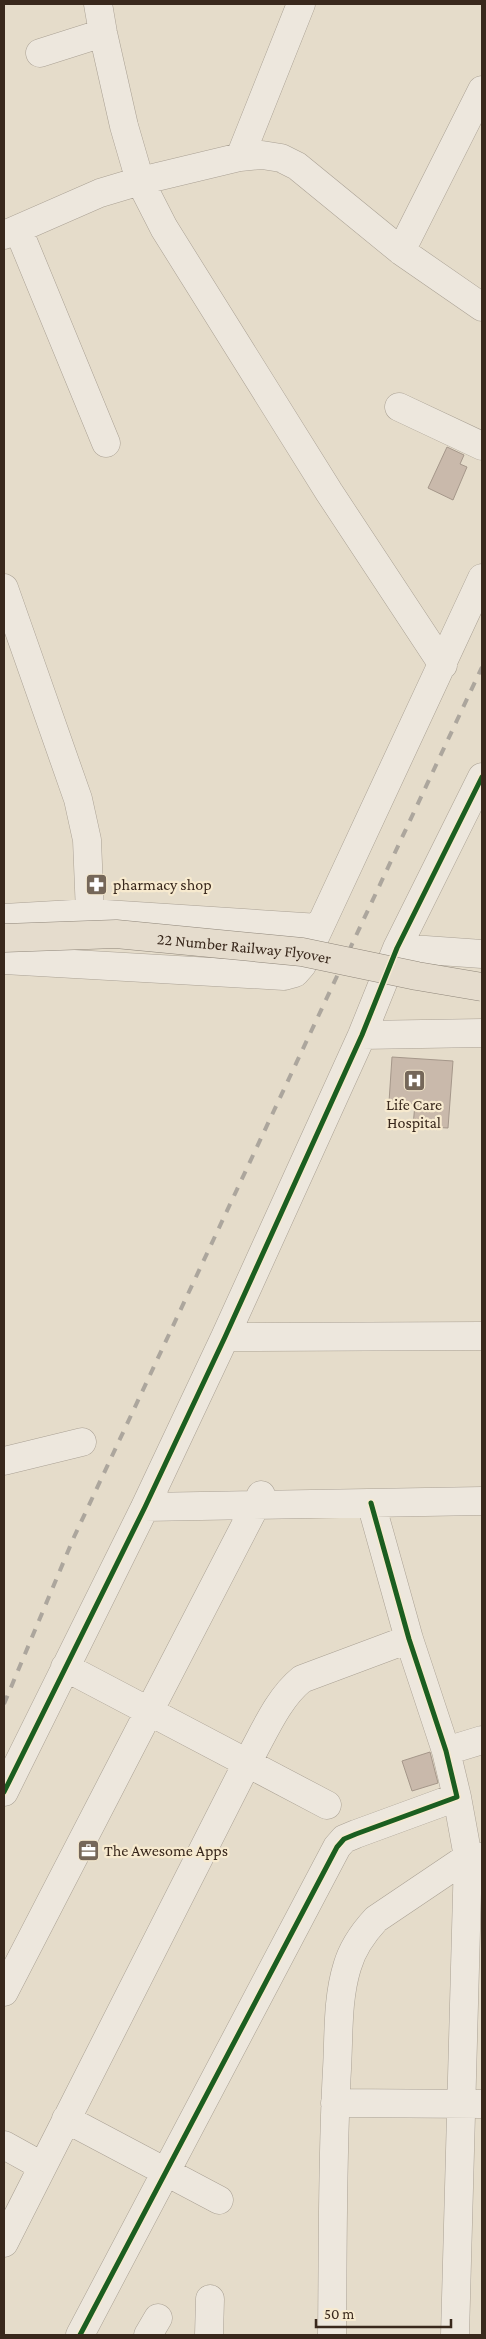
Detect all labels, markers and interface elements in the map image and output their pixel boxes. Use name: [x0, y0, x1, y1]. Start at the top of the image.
pharmacy icon: pharmacy shop: [85, 872, 109, 896]
place label: pharmacy shop: [113, 876, 212, 894]
street label: 22 Number Railway Flyover: [156, 930, 333, 967]
hospital icon: Life Care Hospital: [402, 1068, 426, 1092]
place label: Life Care Hospital: [386, 1096, 442, 1132]
office icon: The Awesome Apps: [76, 1838, 100, 1862]
place label: The Awesome Apps: [104, 1842, 228, 1860]
scale bar: [316, 2296, 451, 2328]
text: 50 m: [324, 2306, 354, 2322]

